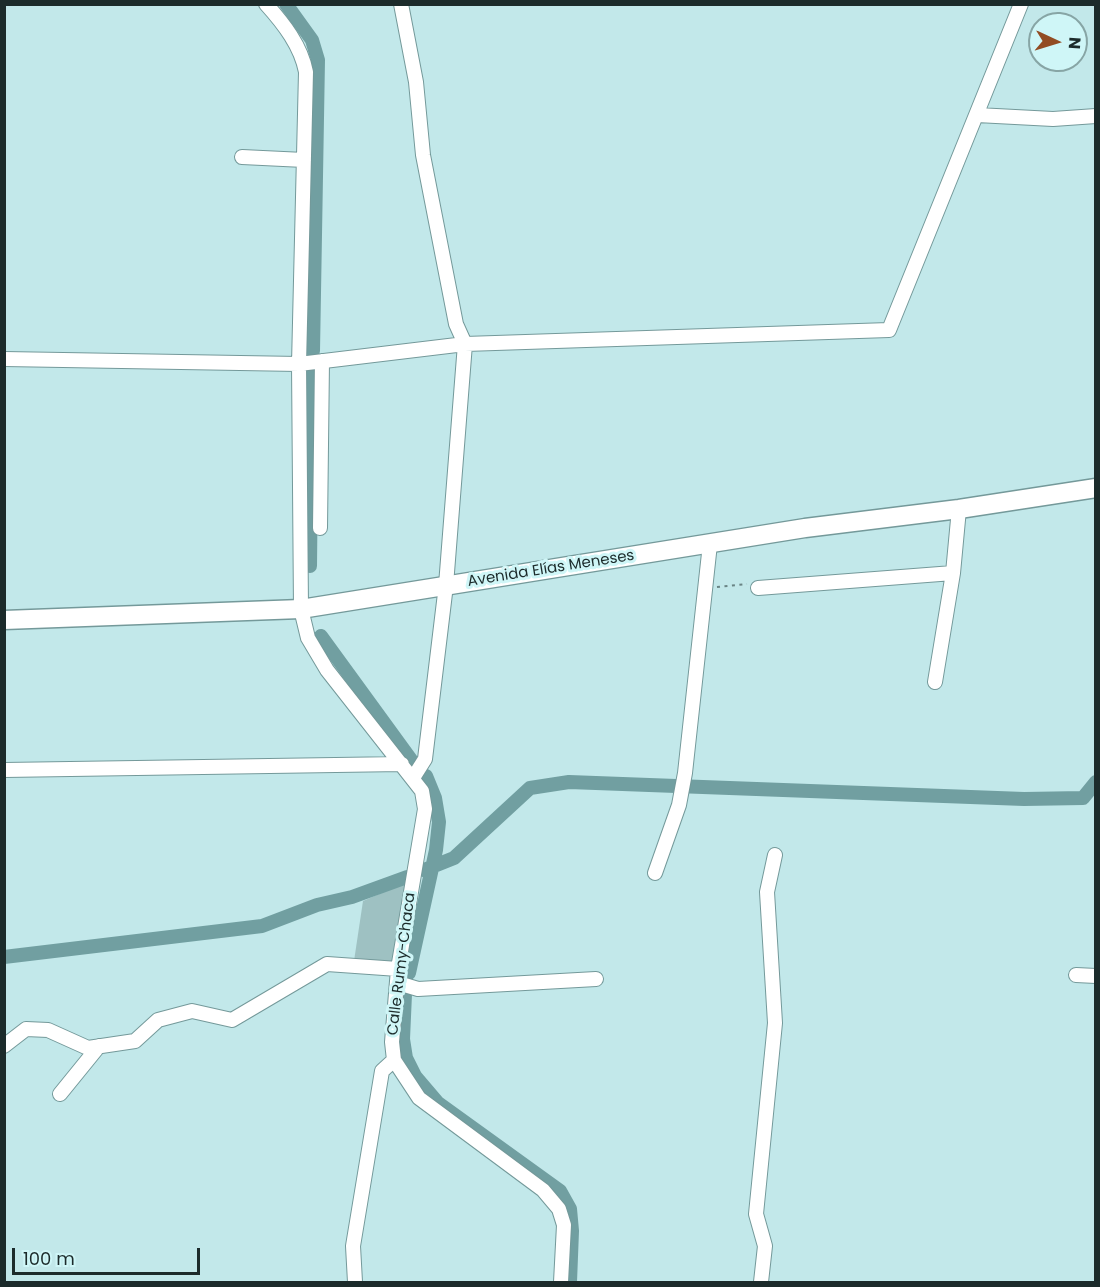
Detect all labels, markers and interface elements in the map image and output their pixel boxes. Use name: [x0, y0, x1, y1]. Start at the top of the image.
north arrow: [1028, 12, 1088, 72]
text: N: [1063, 36, 1086, 50]
street label: Avenida Elías Meneses: [466, 547, 636, 591]
street label: Calle Rumy-Chaca: [384, 892, 420, 1036]
scale bar: [15, 1236, 202, 1274]
text: 100 m: [23, 1246, 75, 1271]

